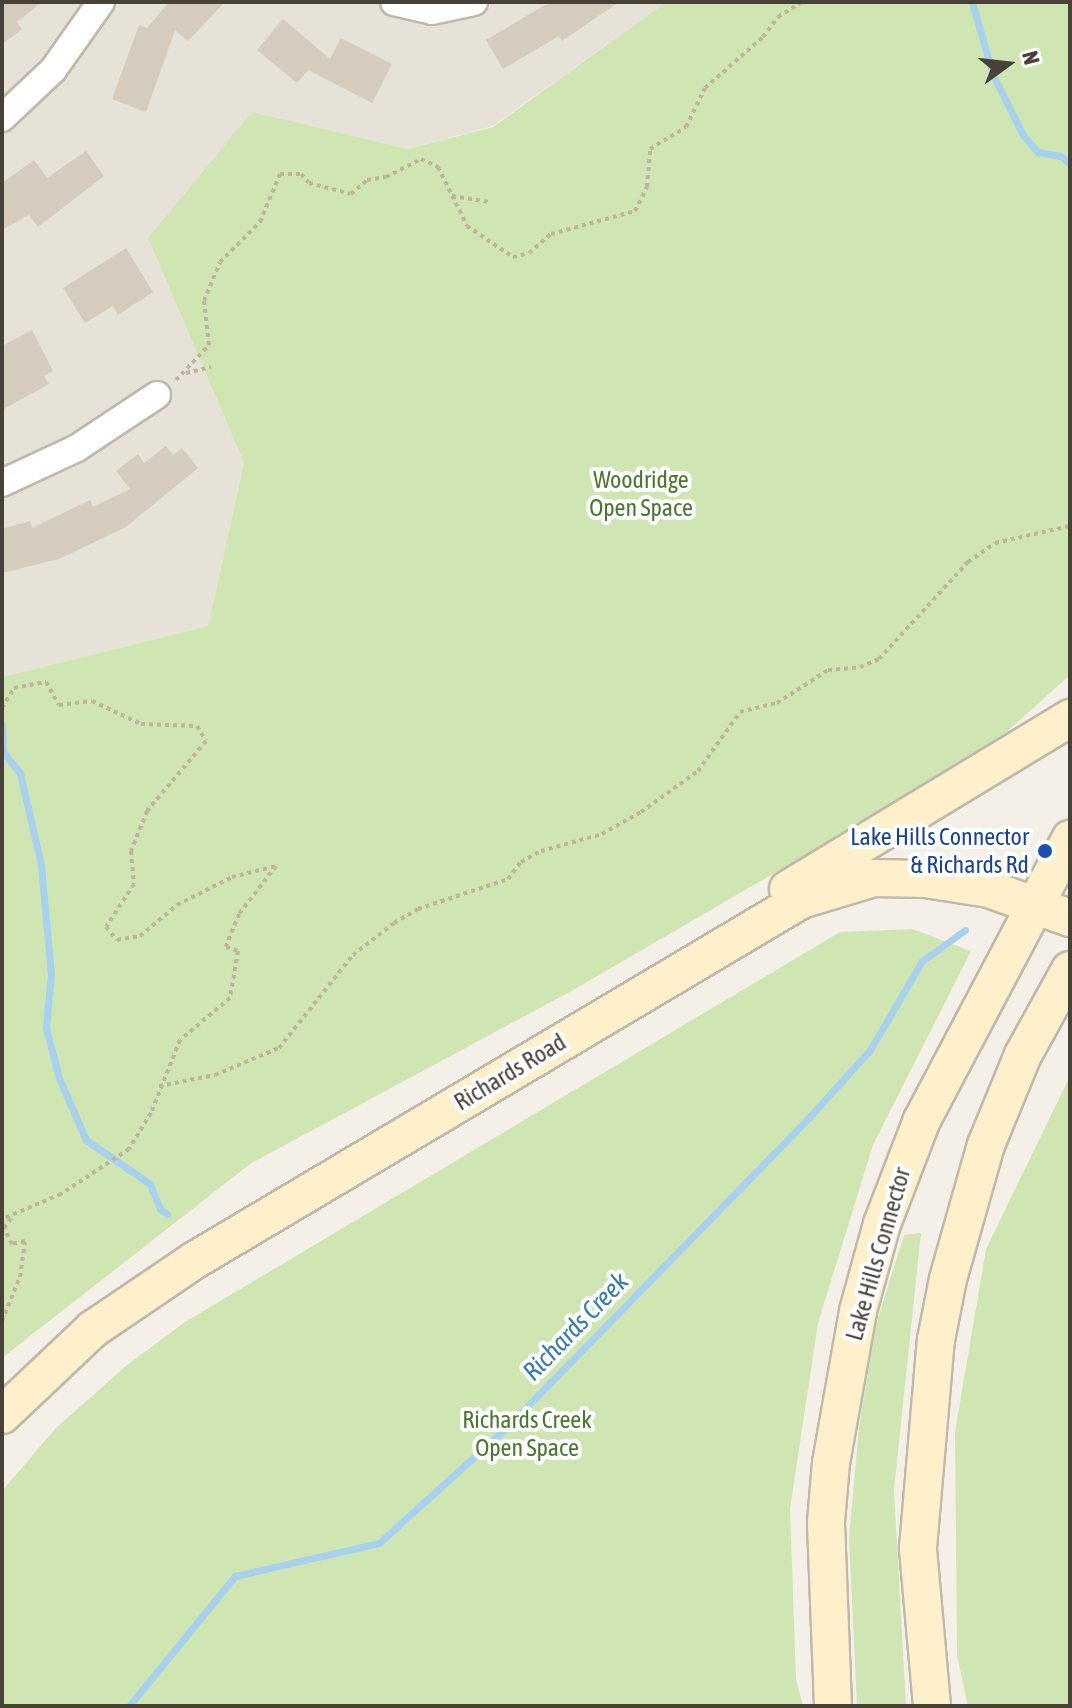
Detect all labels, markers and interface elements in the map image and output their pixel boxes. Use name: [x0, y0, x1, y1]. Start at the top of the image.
north arrow: [968, 24, 1048, 104]
text: N: [1017, 48, 1045, 67]
park label: Woodridge Open Space: [589, 466, 693, 522]
place label: Lake Hills Connector & Richards Rd: [850, 823, 1029, 879]
marker: Lake Hills Connector & Richards Rd: [1036, 842, 1054, 860]
street label: Richards Road: [449, 1027, 571, 1117]
street label: Lake Hills Connector: [840, 1164, 916, 1344]
water label: Richards Creek: [517, 1266, 635, 1388]
park label: Richards Creek Open Space: [462, 1406, 592, 1462]

